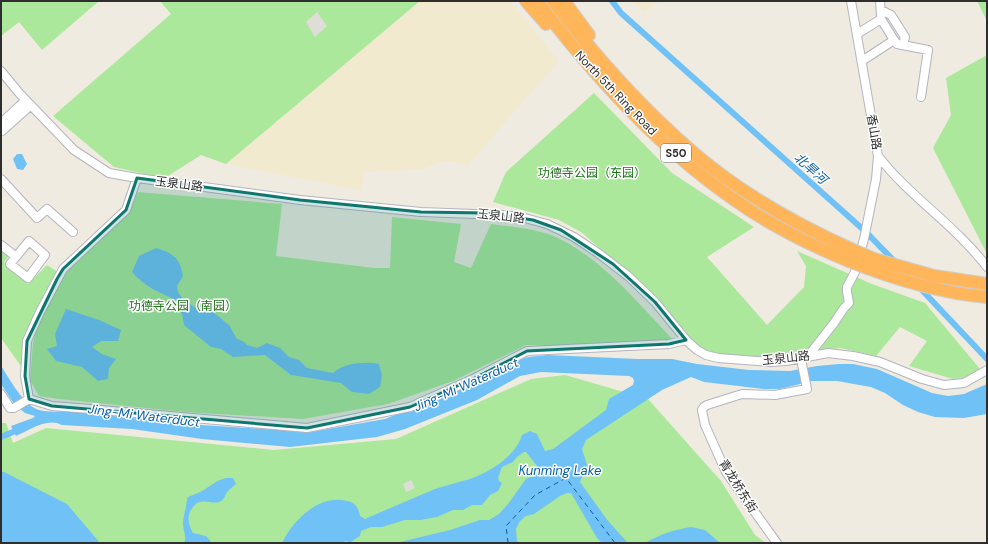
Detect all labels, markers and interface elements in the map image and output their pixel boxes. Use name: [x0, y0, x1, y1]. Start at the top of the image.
street label: North 5th Ring Road: [572, 47, 660, 139]
street label: 香山路: [863, 113, 885, 151]
road number: S50: [661, 144, 691, 162]
water label: 北旱河: [790, 149, 833, 190]
park label: 功德寺公园（东园）: [538, 165, 646, 181]
street label: 玉泉山路: [154, 173, 204, 195]
street label: 玉泉山路: [476, 206, 526, 226]
park label: 功德寺公园（南园）: [129, 298, 237, 314]
street label: 玉泉山路: [761, 348, 811, 368]
water label: Jing-Mi Waterduct: [411, 353, 522, 415]
water label: Jing-Mi Waterduct: [87, 400, 202, 431]
street label: 青龙桥东街: [715, 456, 761, 516]
water label: Kunming Lake: [519, 462, 601, 479]

